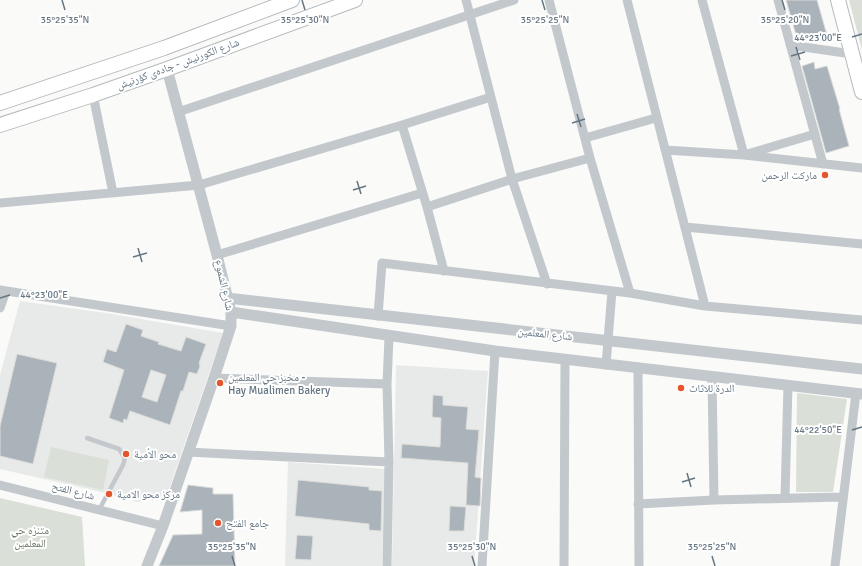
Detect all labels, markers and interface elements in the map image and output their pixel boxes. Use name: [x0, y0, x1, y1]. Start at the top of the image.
text: 35°25'35"N: [41, 14, 89, 26]
text: 35°25'30"N: [281, 14, 329, 26]
text: 35°25'25"N: [521, 14, 569, 26]
text: 35°25'20"N: [761, 14, 809, 26]
text: 44°23'00"E: [794, 32, 842, 44]
street label: شارع الكورنيش - جادەی کۆرنیش: [115, 36, 241, 92]
place label: ماركت الرحمن: [762, 169, 817, 182]
marker: ماركت الرحمن: [820, 170, 830, 180]
street label: شارع الشموع: [212, 258, 236, 312]
text: 44°23'00"E: [20, 289, 68, 301]
street label: شارع المعلمين: [517, 325, 573, 343]
place label: مخبز حي المعلمين - Hay Mualimen Bakery: [228, 371, 331, 397]
marker: مخبز حي المعلمين - Hay Mualimen Bakery: [215, 378, 225, 388]
place label: الدرة للاثاث: [689, 382, 734, 395]
marker: الدرة للاثاث: [676, 383, 686, 393]
text: 44°22'50"E: [794, 424, 842, 436]
place label: محو الأمية: [134, 448, 176, 461]
marker: محو الأمية: [121, 449, 131, 459]
street label: شارع الفتح: [50, 479, 96, 503]
place label: مركز محو الامية: [117, 488, 180, 501]
marker: مركز محو الامية: [104, 489, 114, 499]
place label: جامع الفتح: [226, 517, 269, 530]
marker: جامع الفتح: [213, 518, 223, 528]
park label: متنزه حي المعلمين: [11, 524, 49, 550]
text: 35°25'35"N: [208, 541, 256, 553]
text: 35°25'30"N: [448, 541, 496, 553]
text: 35°25'25"N: [688, 541, 736, 553]

